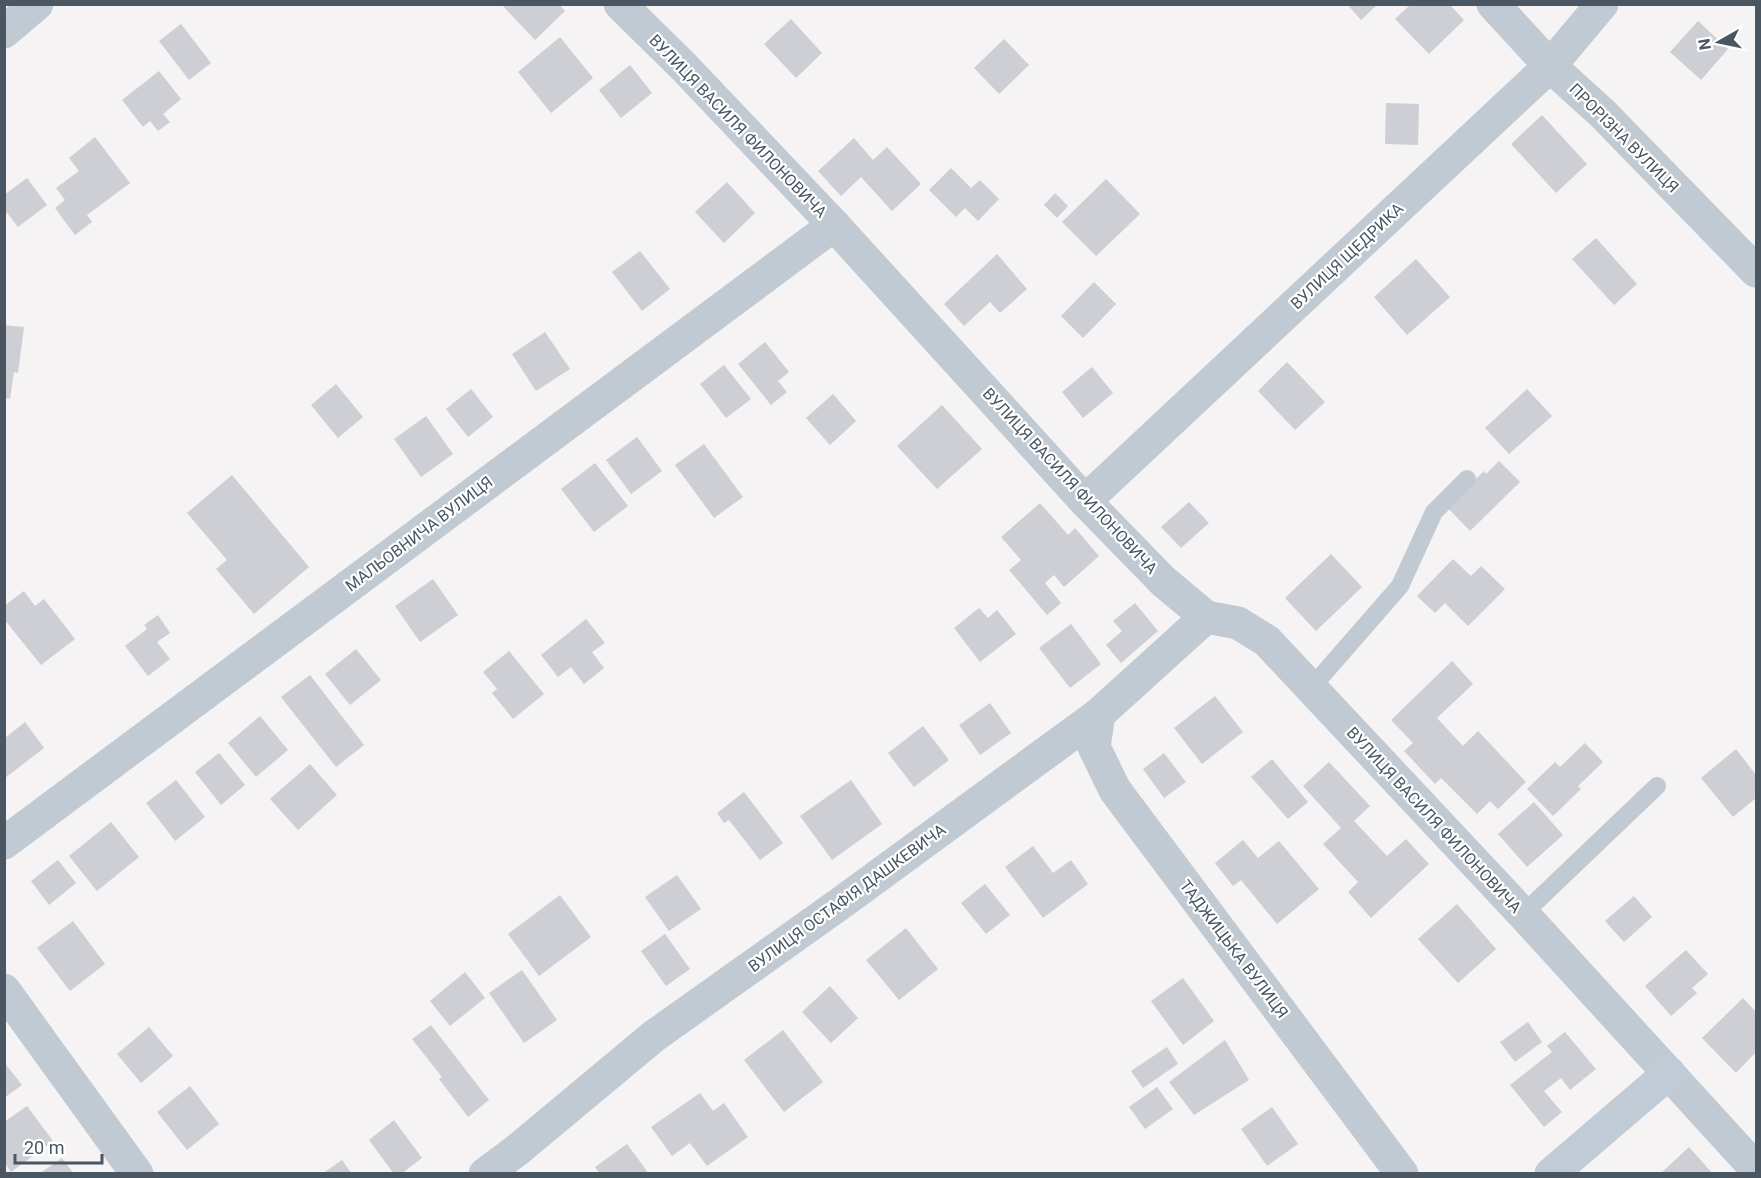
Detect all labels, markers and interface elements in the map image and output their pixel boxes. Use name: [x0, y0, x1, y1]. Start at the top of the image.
north arrow: [1689, 12, 1749, 72]
street label: ВУЛИЦЯ ВАСИЛЯ ФИЛОНОВИЧА: [645, 30, 831, 222]
text: N: [1694, 37, 1715, 51]
street label: ПРОРІЗНА ВУЛИЦЯ: [1565, 79, 1683, 197]
street label: ВУЛИЦЯ ЩЕДРИКА: [1287, 199, 1408, 313]
street label: ВУЛИЦЯ ВАСИЛЯ ФИЛОНОВИЧА: [979, 384, 1162, 578]
street label: МАЛЬОВНИЧА ВУЛИЦЯ: [342, 472, 496, 596]
street label: ВУЛИЦЯ ВАСИЛЯ ФИЛОНОВИЧА: [1343, 723, 1526, 917]
street label: ВУЛИЦЯ ОСТАФІЯ ДАШКЕВИЧА: [745, 820, 950, 976]
street label: ТАДЖИЦЬКА ВУЛИЦЯ: [1176, 876, 1292, 1022]
scale bar: [15, 1127, 102, 1165]
text: 20 m: [24, 1137, 64, 1158]

